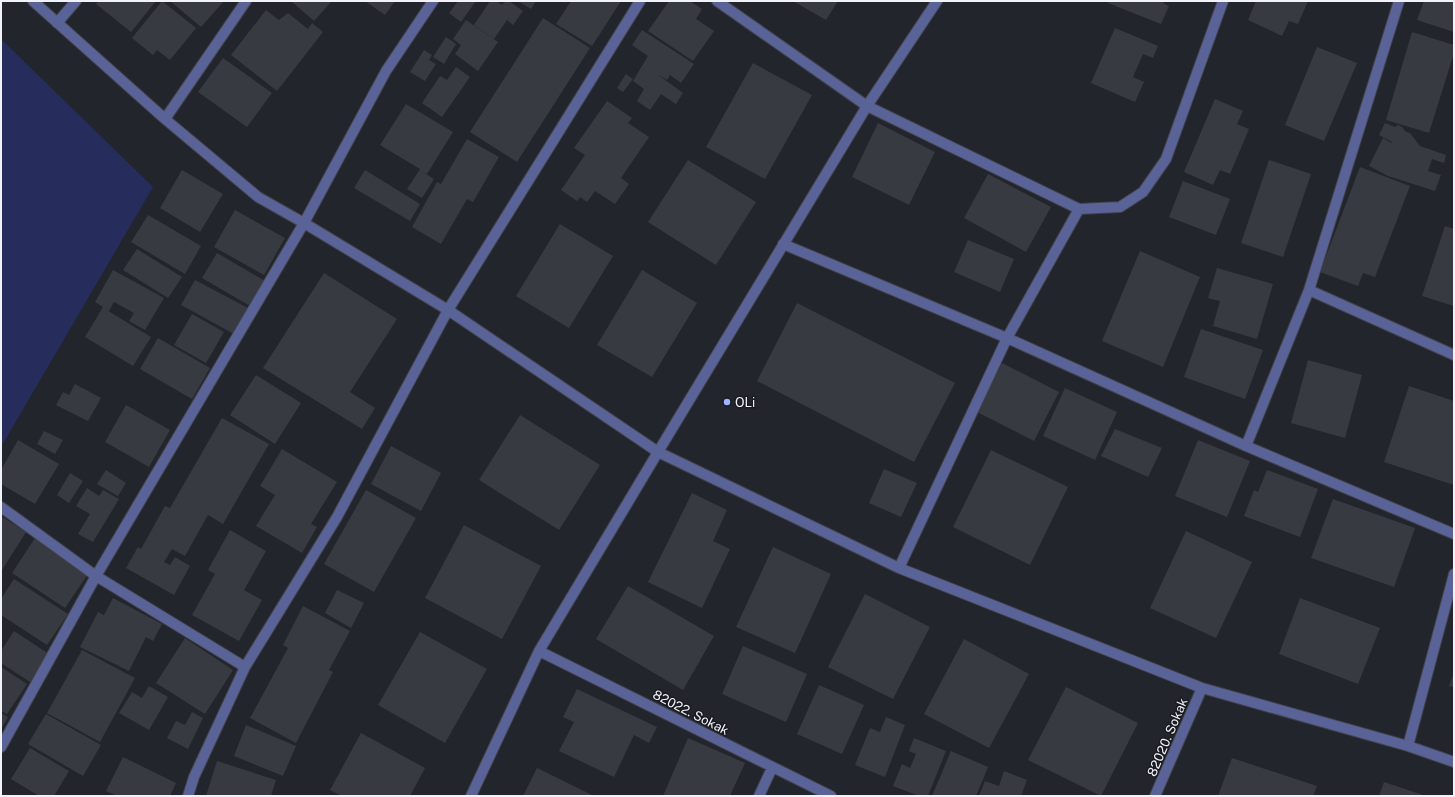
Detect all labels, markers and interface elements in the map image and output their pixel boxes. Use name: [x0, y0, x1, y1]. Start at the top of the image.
place label: OLi: [735, 395, 755, 410]
marker: OLi: [722, 397, 732, 407]
street label: 82022. Sokak: [650, 687, 731, 738]
street label: 82020. Sokak: [1144, 696, 1191, 779]

